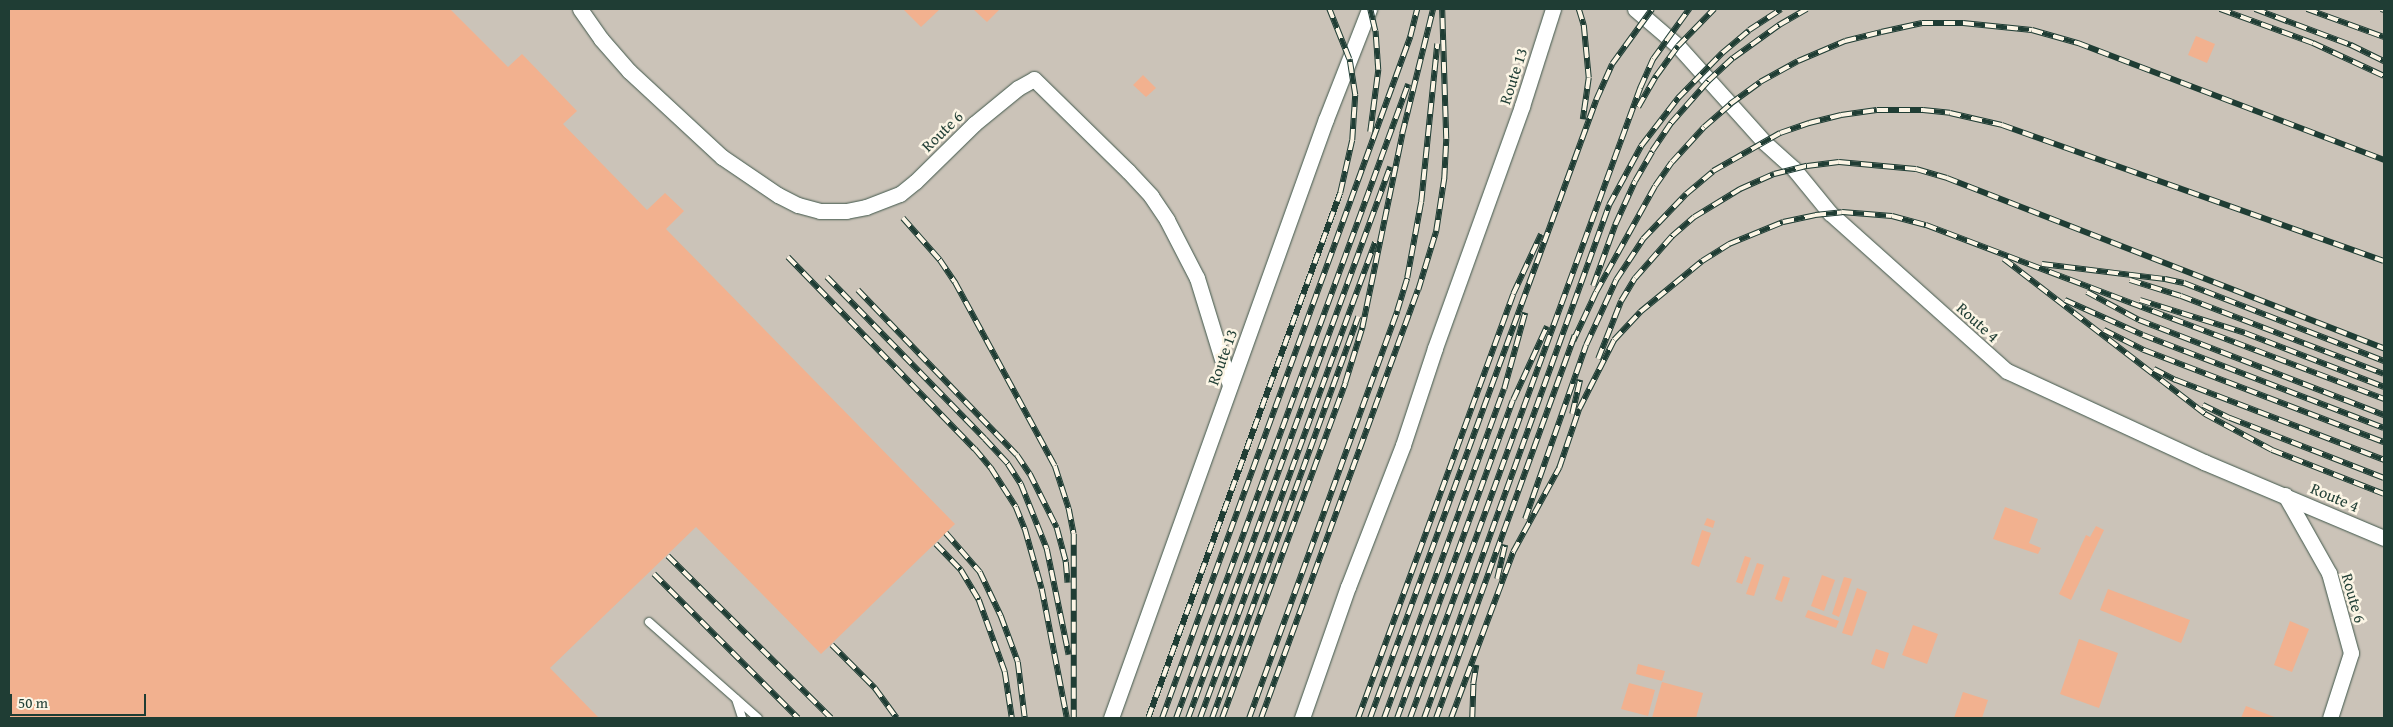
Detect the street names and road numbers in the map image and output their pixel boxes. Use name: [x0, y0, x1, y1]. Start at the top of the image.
street label: Route 13: [1495, 45, 1531, 107]
street label: Route 6: [917, 107, 967, 155]
street label: Route 4: [1953, 298, 2003, 346]
street label: Route 13: [1203, 326, 1241, 388]
street label: Route 4: [2308, 478, 2362, 516]
street label: Route 6: [2338, 571, 2370, 625]

